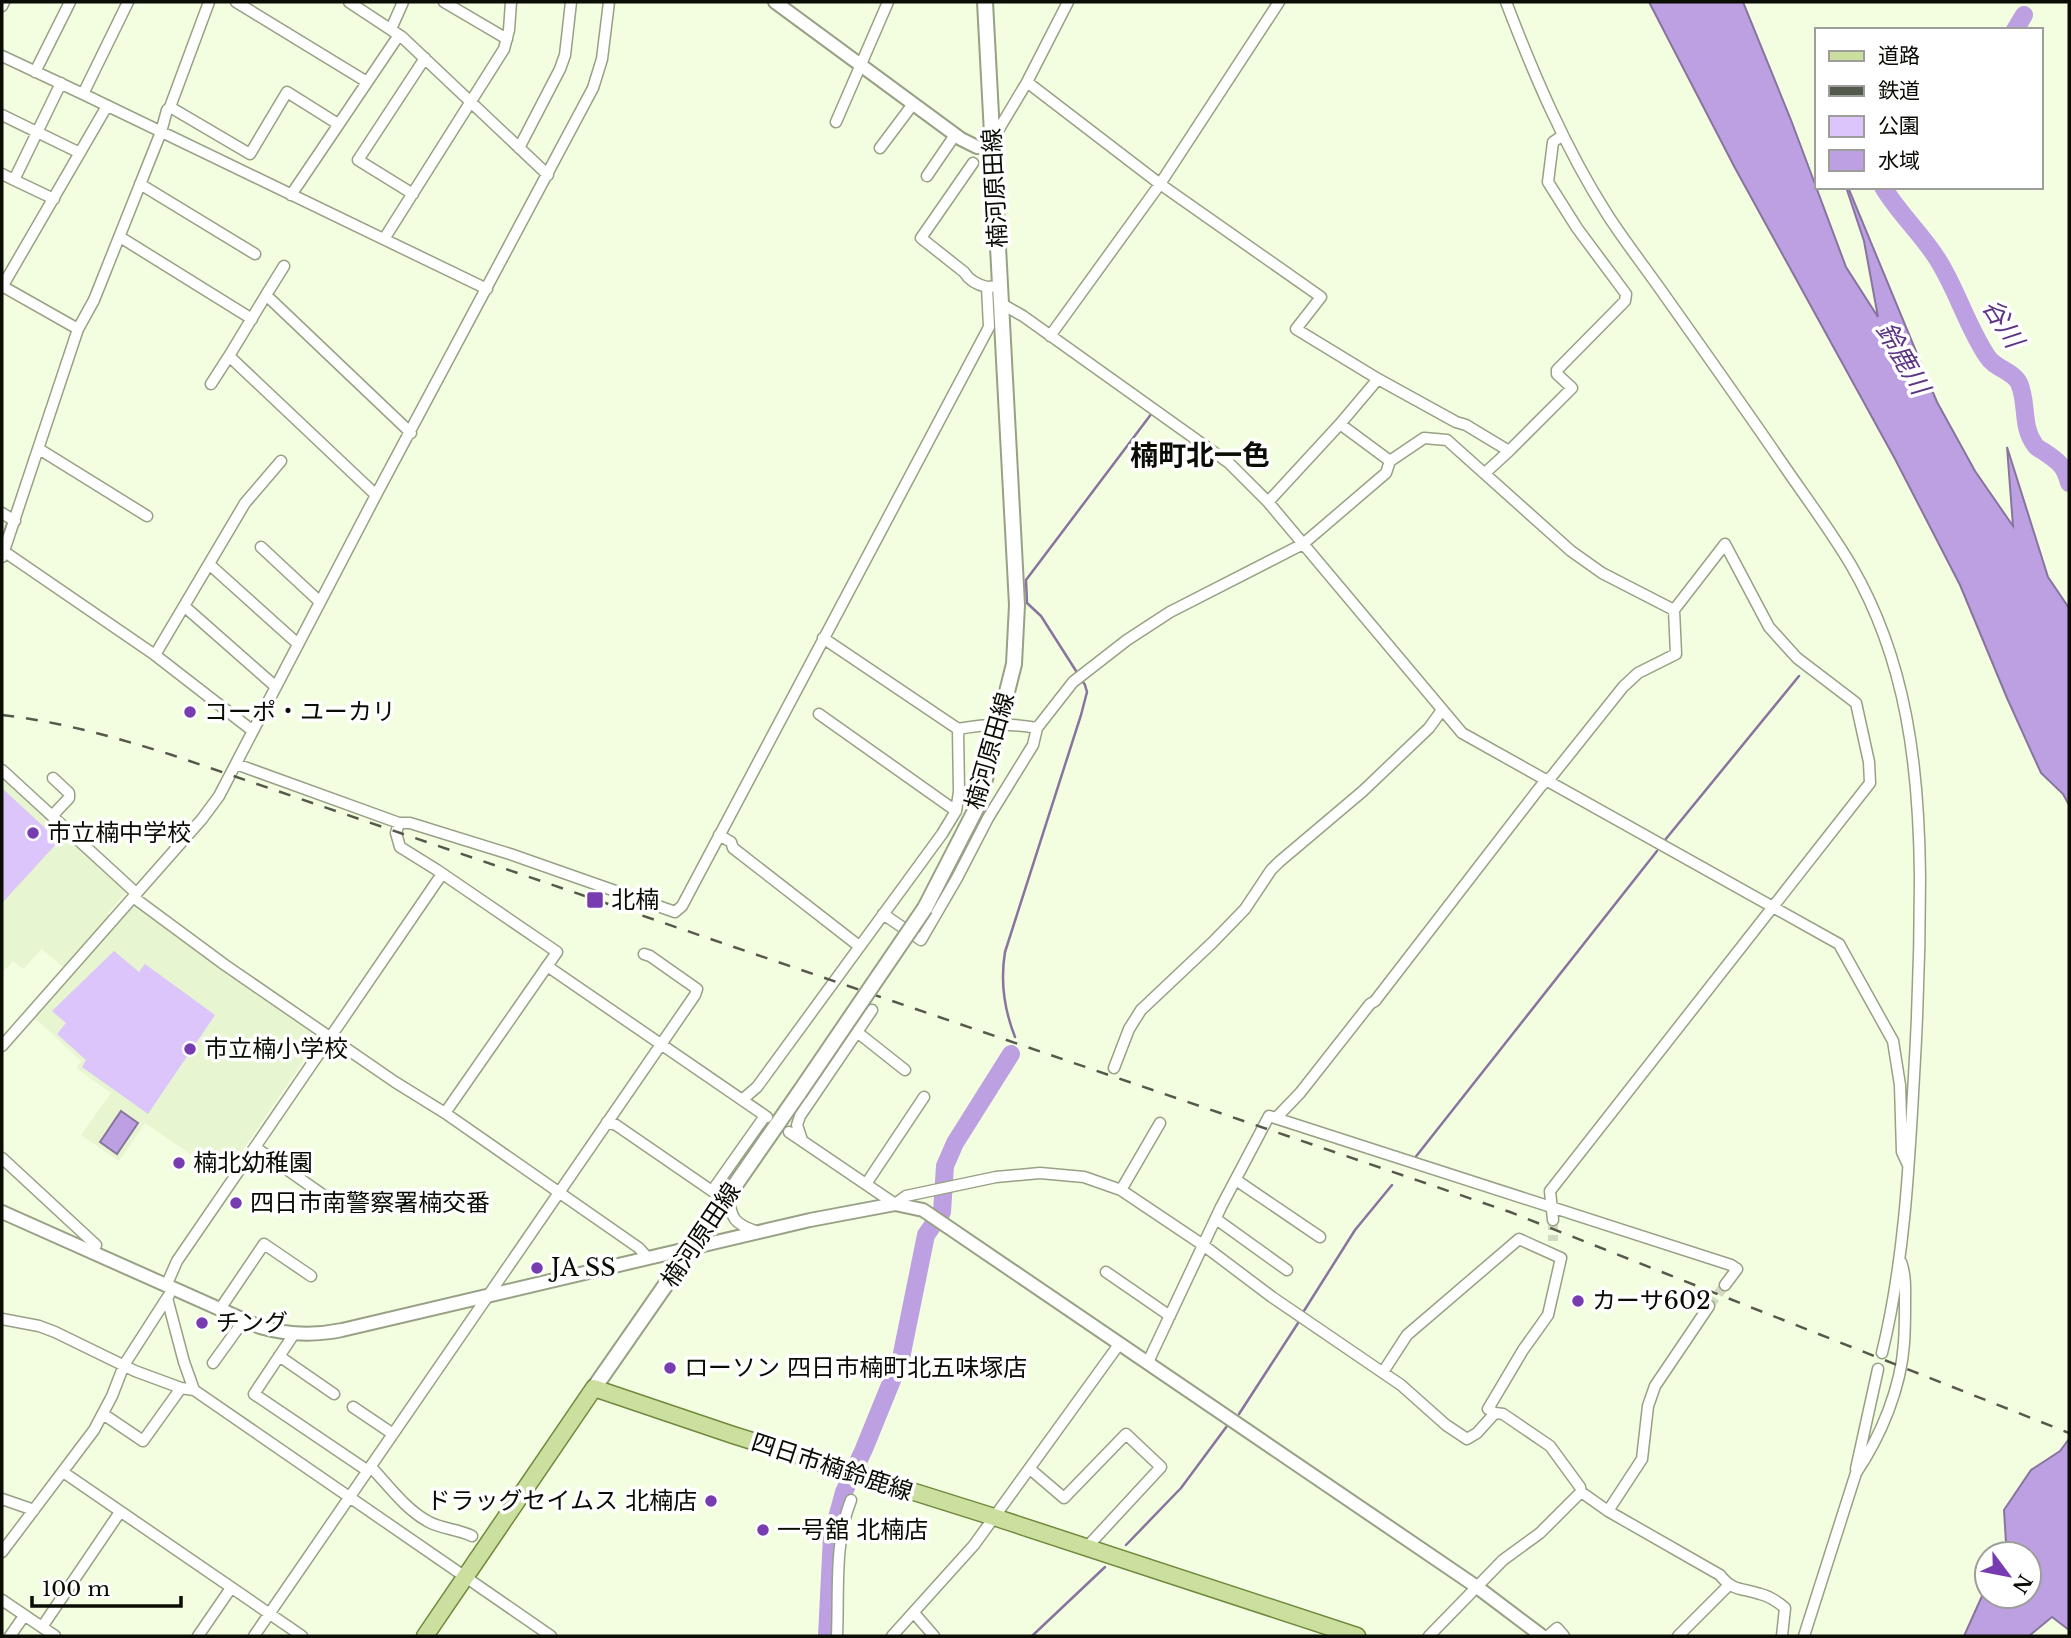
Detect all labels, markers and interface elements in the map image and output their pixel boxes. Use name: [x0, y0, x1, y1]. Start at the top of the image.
legend: [1815, 28, 2043, 189]
text: 道路: [1878, 43, 1920, 69]
text: 鉄道: [1878, 78, 1920, 104]
text: 公園: [1878, 113, 1920, 139]
street label: 楠河原田線: [977, 127, 1012, 249]
text: 水域: [1878, 148, 1920, 174]
water label: 谷川: [1976, 292, 2032, 356]
water label: 鈴鹿川: [1870, 316, 1938, 402]
district label: 楠町北一色: [1130, 438, 1270, 473]
street label: 楠河原田線: [959, 689, 1020, 813]
place label: コーポ・ユーカリ: [204, 697, 396, 726]
marker: コーポ・ユーカリ: [182, 704, 198, 720]
place label: 市立楠中学校: [47, 818, 191, 847]
marker: 市立楠中学校: [25, 825, 41, 841]
place label: 北楠: [611, 885, 659, 914]
marker: 北楠: [585, 890, 605, 910]
place label: 市立楠小学校: [204, 1034, 348, 1063]
marker: 市立楠小学校: [182, 1041, 198, 1057]
place label: 楠北幼稚園: [193, 1148, 313, 1177]
marker: 楠北幼稚園: [171, 1155, 187, 1171]
street label: 楠河原田線: [655, 1177, 746, 1293]
place label: 四日市南警察署楠交番: [250, 1188, 490, 1217]
marker: 四日市南警察署楠交番: [228, 1195, 244, 1211]
place label: JA SS: [548, 1253, 616, 1282]
marker: JA SS: [529, 1260, 545, 1276]
place label: カーサ602: [1592, 1286, 1711, 1315]
marker: カーサ602: [1570, 1293, 1586, 1309]
place label: チング: [216, 1308, 288, 1337]
marker: チング: [194, 1315, 210, 1331]
place label: ローソン 四日市楠町北五味塚店: [684, 1353, 1027, 1382]
marker: ローソン 四日市楠町北五味塚店: [662, 1360, 678, 1376]
street label: 四日市楠鈴鹿線: [748, 1427, 917, 1506]
place label: ドラッグセイムス 北楠店: [427, 1486, 697, 1515]
marker: ドラッグセイムス 北楠店: [703, 1493, 719, 1509]
place label: 一号舘 北楠店: [777, 1515, 928, 1544]
marker: 一号舘 北楠店: [755, 1522, 771, 1538]
north arrow: [1973, 1540, 2043, 1610]
scale bar: [32, 1564, 180, 1608]
text: N: [2007, 1570, 2036, 1598]
text: 100 m: [42, 1576, 110, 1602]

